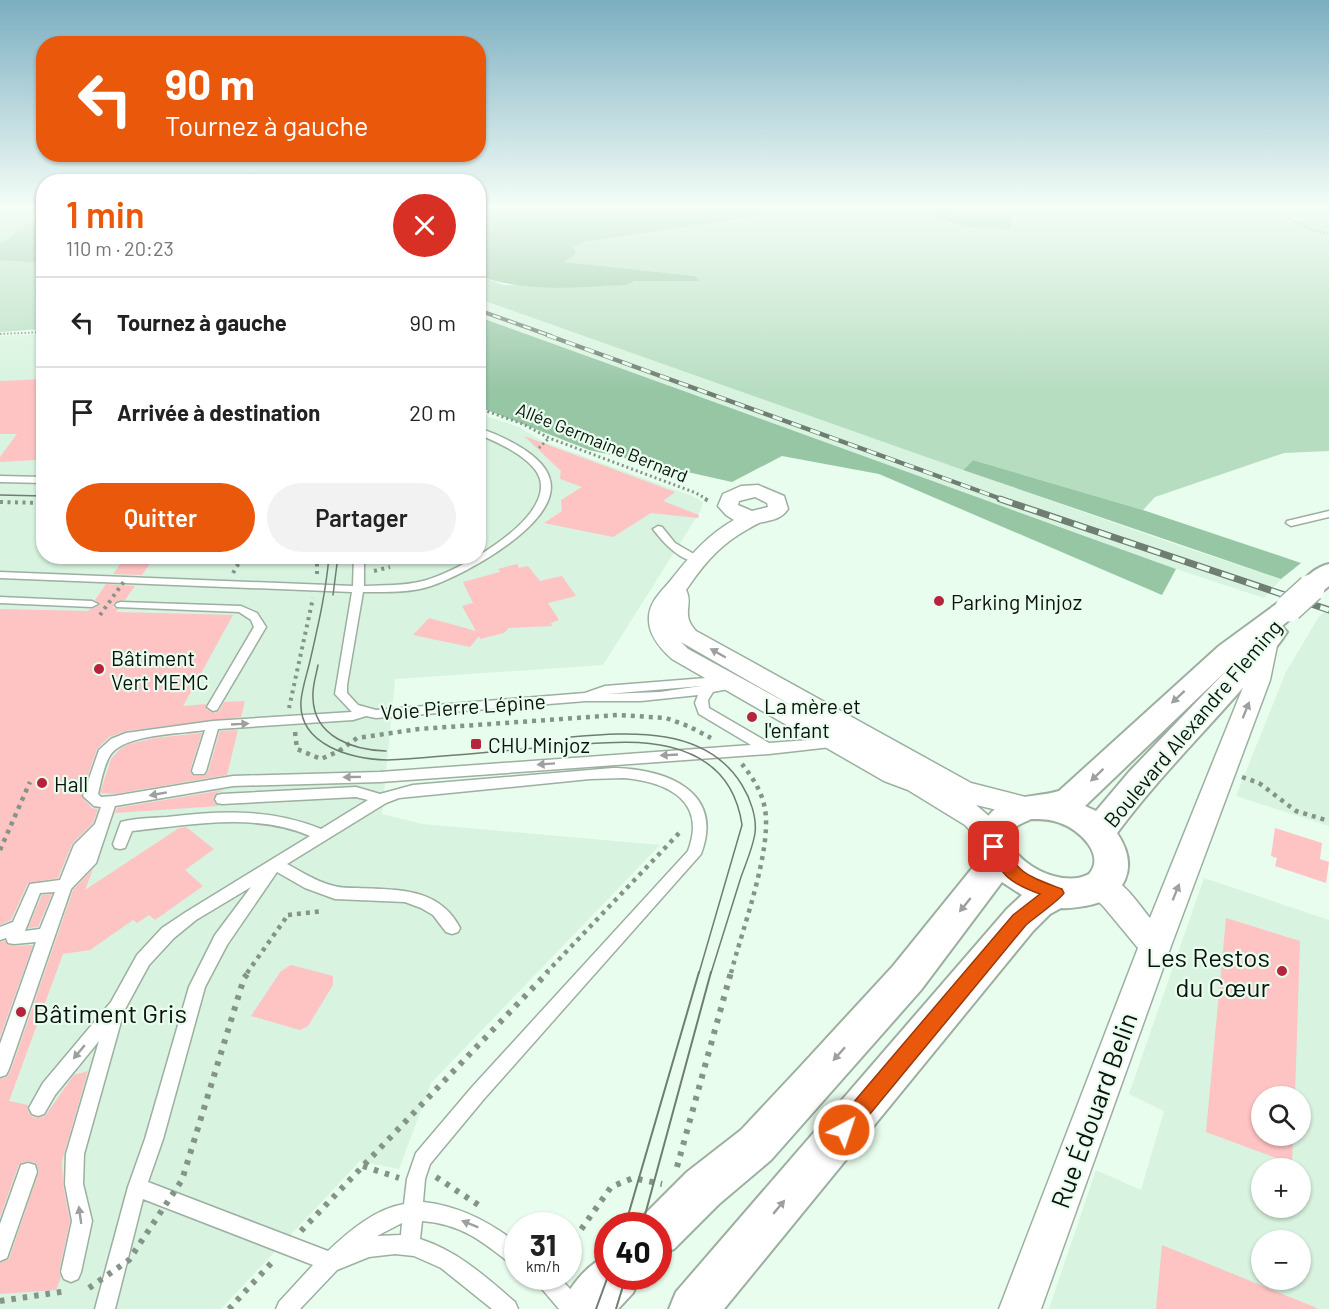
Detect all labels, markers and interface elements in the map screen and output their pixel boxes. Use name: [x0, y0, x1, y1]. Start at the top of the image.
text: 90 m: [165, 58, 255, 108]
icon: left: [66, 60, 144, 138]
text: Tournez à gauche: [165, 109, 368, 141]
text: 1 min: [66, 192, 145, 235]
button: close: [393, 194, 456, 257]
text: 110 m · 20:23: [66, 236, 174, 260]
icon: left: [66, 306, 99, 339]
text: Tournez à gauche: [117, 309, 287, 335]
text: 90 m: [410, 309, 456, 335]
icon: arrive: [66, 396, 99, 429]
street label: Allée Germaine Bernard: [513, 397, 691, 487]
text: Arrivée à destination: [117, 399, 320, 425]
text: 20 m: [409, 399, 456, 425]
button: Quitter: [66, 483, 255, 552]
button: Partager: [267, 483, 456, 552]
place label: Parking Minjoz: [951, 589, 1082, 614]
marker: Parking Minjoz: [932, 594, 946, 608]
street label: Boulevard Alexandre Fleming: [1098, 614, 1286, 832]
place label: Bâtiment Vert MEMC: [111, 645, 209, 694]
one-way arrow: [709, 648, 726, 658]
marker: Bâtiment Vert MEMC: [92, 662, 106, 676]
street label: Voie Pierre Lépine: [380, 688, 546, 724]
one-way arrow: [1171, 690, 1186, 704]
place label: La mère et l'enfant: [764, 693, 861, 742]
one-way arrow: [1241, 700, 1251, 718]
marker: La mère et l'enfant: [745, 710, 759, 724]
one-way arrow: [231, 719, 250, 728]
place label: CHU Minjoz: [488, 732, 590, 757]
marker: CHU Minjoz: [469, 737, 483, 751]
one-way arrow: [659, 750, 678, 759]
one-way arrow: [537, 760, 556, 769]
one-way arrow: [1089, 768, 1104, 782]
place label: Hall: [54, 771, 88, 796]
one-way arrow: [342, 773, 361, 782]
marker: Hall: [35, 776, 49, 790]
one-way arrow: [148, 789, 167, 798]
pin: [968, 821, 1019, 872]
icon: arrive: [977, 830, 1010, 863]
one-way arrow: [1171, 882, 1181, 900]
one-way arrow: [960, 898, 972, 913]
place label: Les Restos du Cœur: [1146, 941, 1271, 1002]
marker: Les Restos du Cœur: [1275, 964, 1289, 978]
place label: Bâtiment Gris: [33, 997, 187, 1028]
marker: Bâtiment Gris: [14, 1005, 28, 1019]
street label: Rue Édouard Belin: [1043, 1008, 1143, 1212]
one-way arrow: [73, 1044, 86, 1060]
one-way arrow: [833, 1046, 846, 1061]
map controls: [1251, 1086, 1311, 1290]
button: search: [1251, 1086, 1311, 1146]
position arrow: [812, 1098, 876, 1162]
button: +: [1251, 1158, 1311, 1218]
one-way arrow: [772, 1199, 785, 1215]
one-way arrow: [75, 1205, 85, 1224]
speed limit sign: 40: [594, 1212, 672, 1290]
one-way arrow: [460, 1219, 478, 1229]
text: 31: [530, 1226, 556, 1262]
button: −: [1251, 1230, 1311, 1290]
text: km/h: [526, 1257, 560, 1275]

